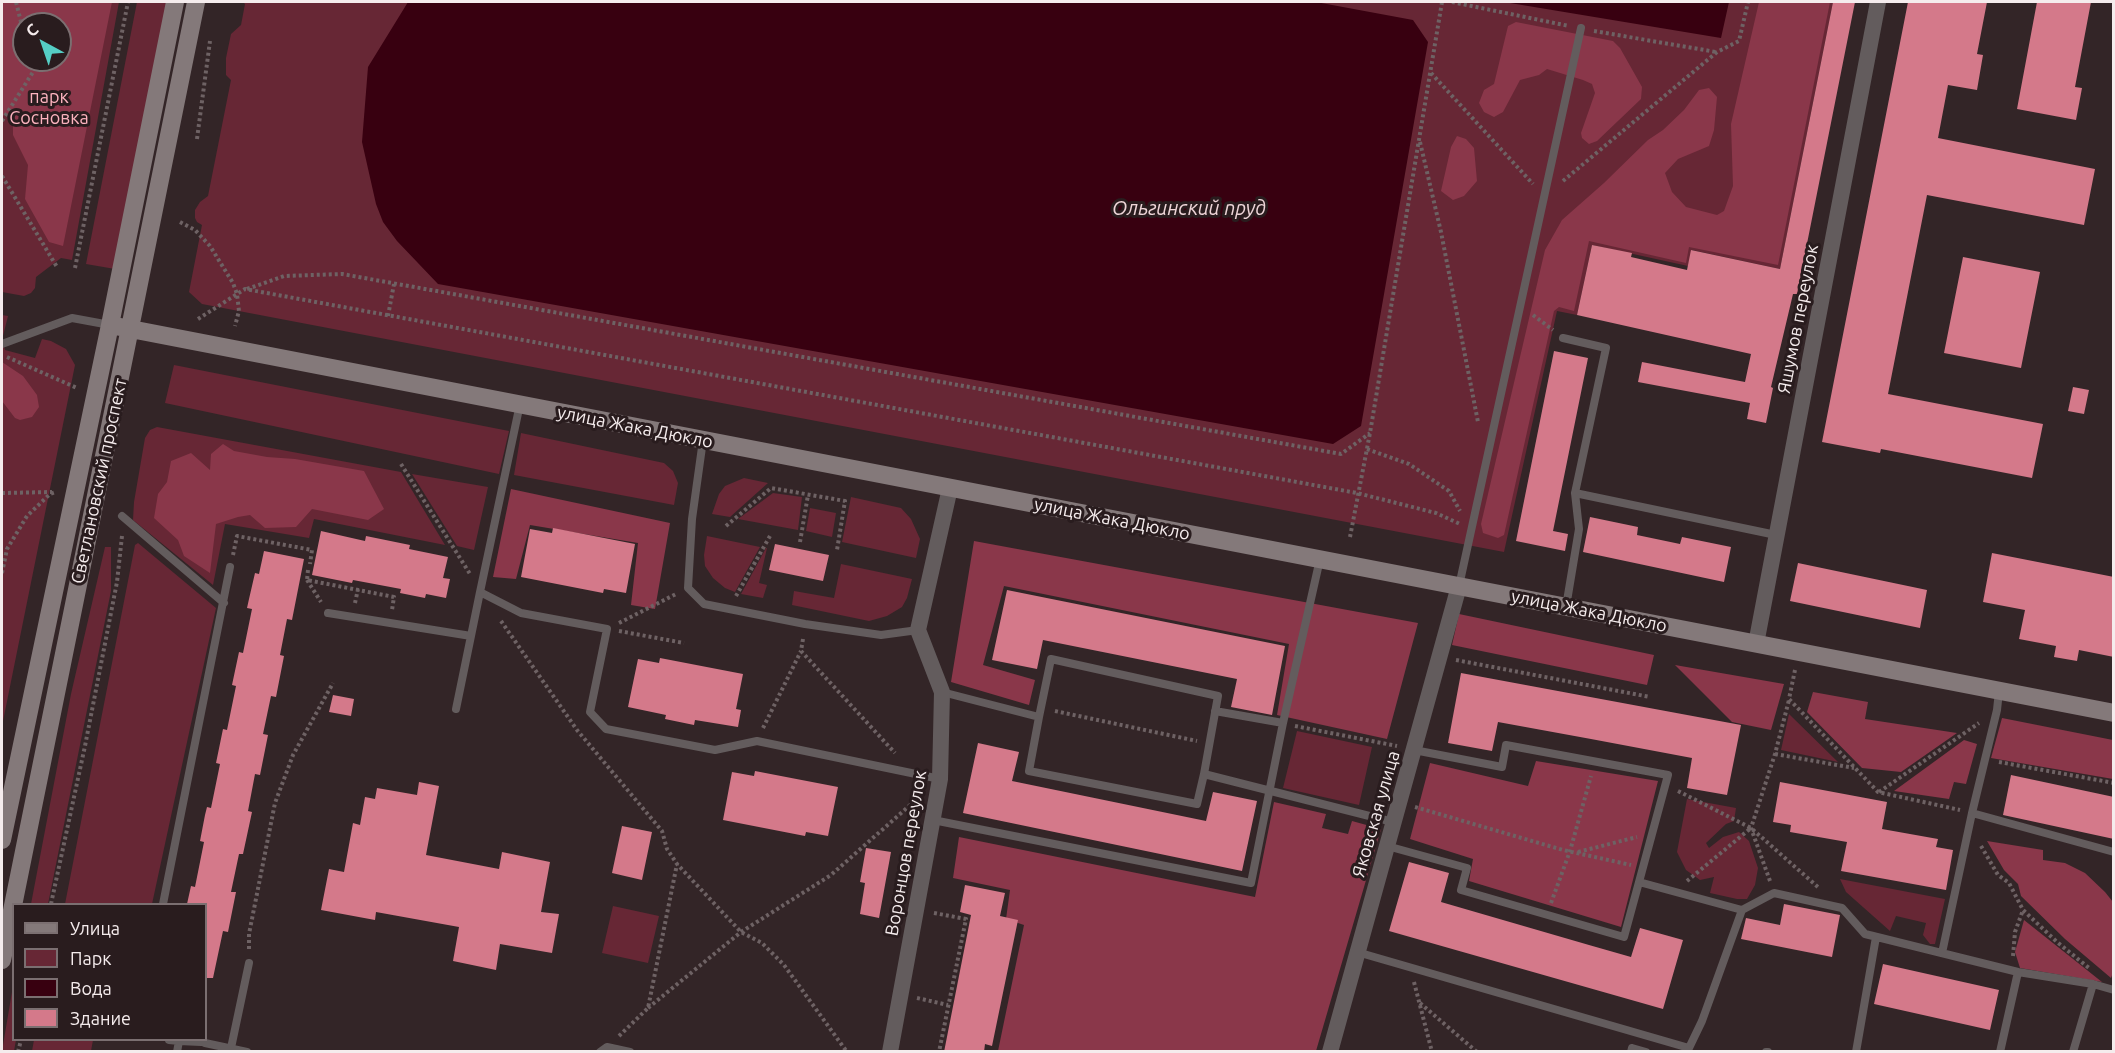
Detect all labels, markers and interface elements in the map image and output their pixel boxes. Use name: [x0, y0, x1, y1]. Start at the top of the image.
north arrow: [12, 12, 72, 72]
text: С: [22, 20, 41, 40]
park label: парк Сосновка: [9, 86, 89, 128]
water label: Ольгинский пруд: [1112, 196, 1266, 220]
street label: Яшумов переулок: [1773, 243, 1823, 395]
street label: Светлановский проспект: [67, 376, 131, 586]
street label: улица Жака Дюкло: [555, 401, 715, 453]
street label: улица Жака Дюкло: [1032, 493, 1192, 545]
street label: улица Жака Дюкло: [1509, 585, 1669, 637]
street label: Яковская улица: [1348, 748, 1404, 880]
street label: Воронцов переулок: [881, 768, 931, 938]
legend: [12, 903, 207, 1041]
text: Улица: [70, 918, 120, 938]
text: Парк: [70, 948, 111, 968]
text: Вода: [70, 978, 112, 998]
text: Здание: [70, 1008, 131, 1028]

